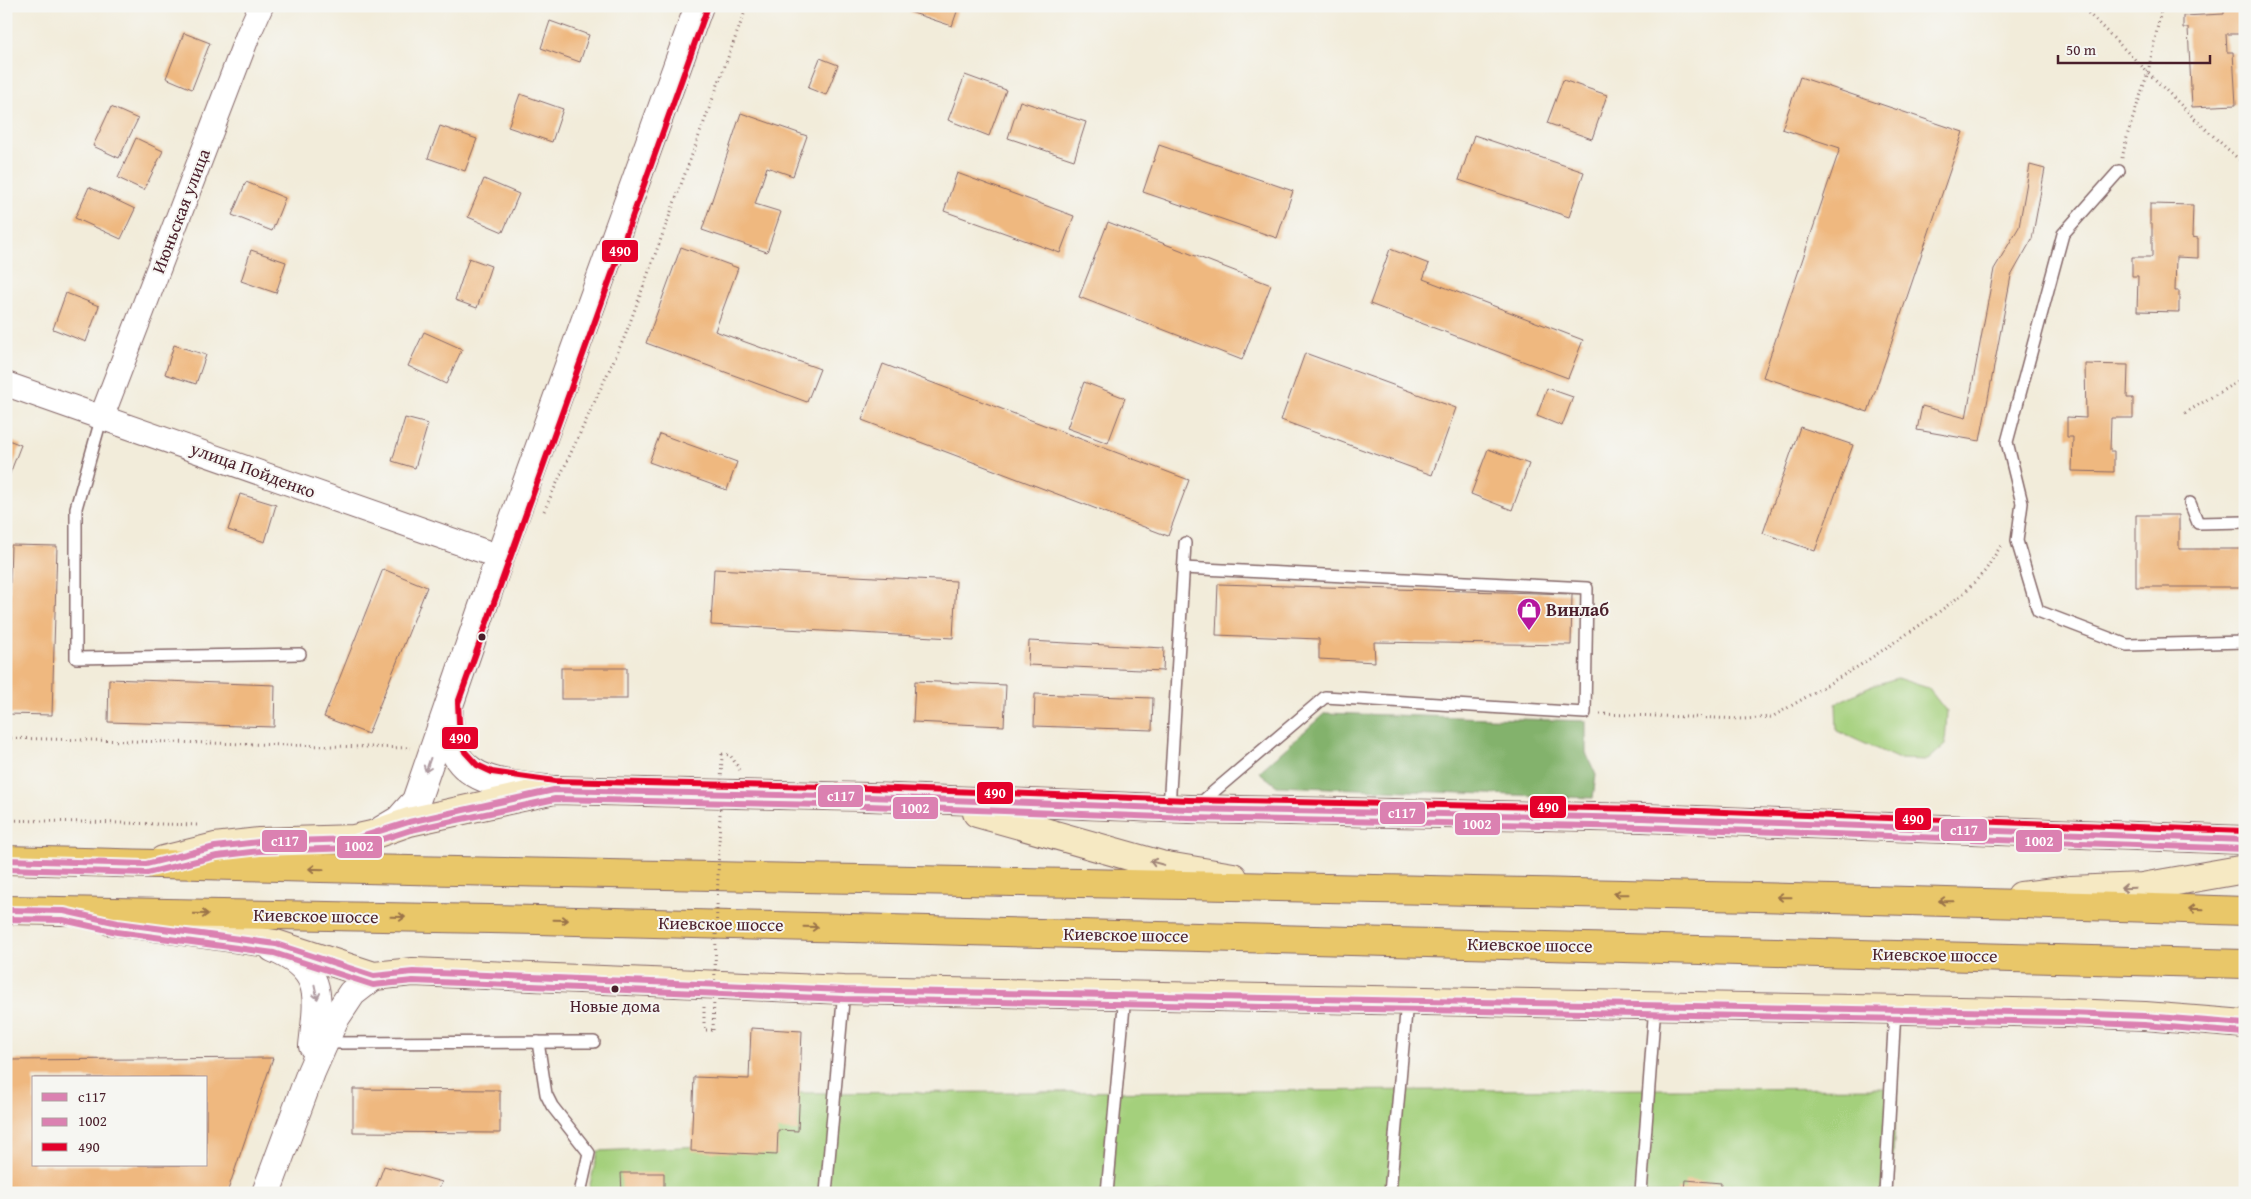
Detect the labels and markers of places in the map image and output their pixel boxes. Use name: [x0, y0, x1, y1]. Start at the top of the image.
place label: Винлаб: [1546, 596, 1609, 623]
shop icon: Винлаб: [1516, 597, 1542, 631]
unlabelled marker: [477, 632, 487, 642]
marker: Новые дома: [610, 984, 620, 994]
place label: Новые дома: [570, 993, 660, 1018]

